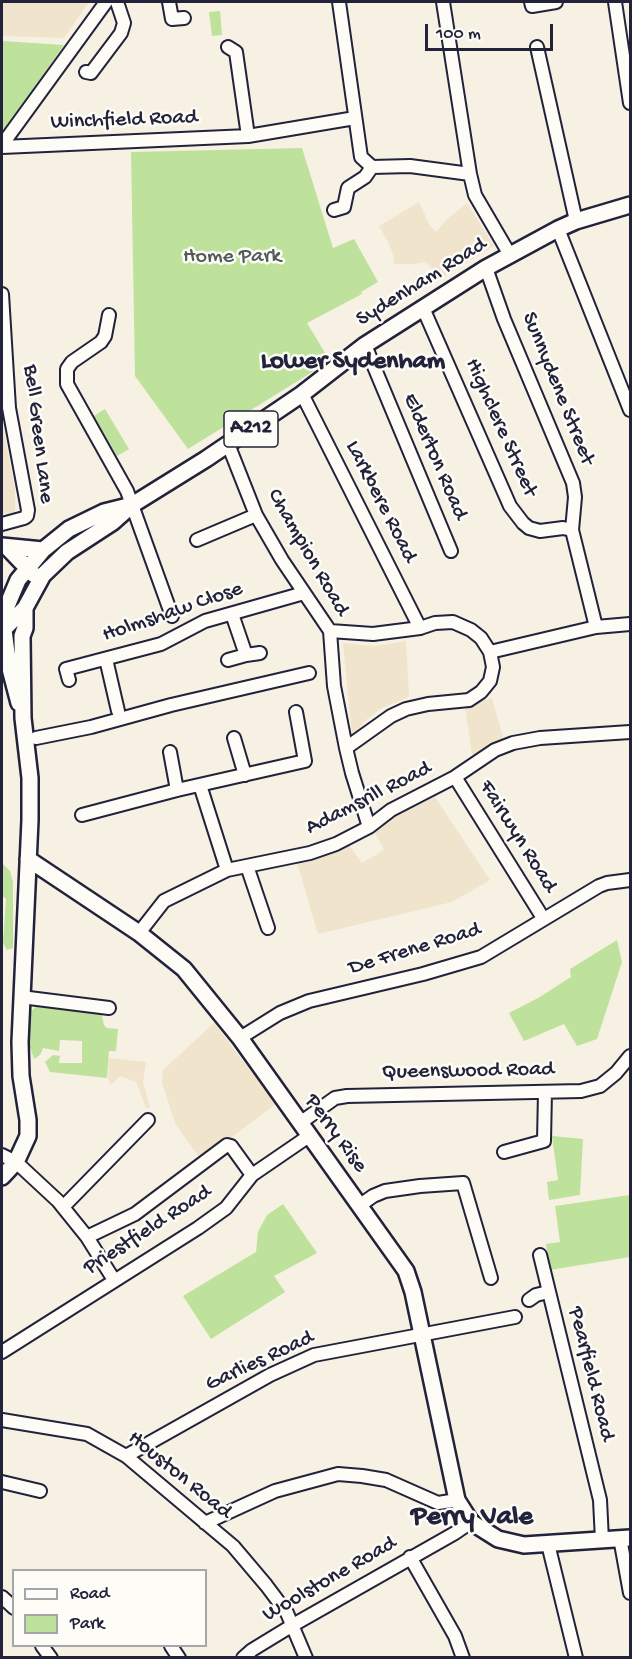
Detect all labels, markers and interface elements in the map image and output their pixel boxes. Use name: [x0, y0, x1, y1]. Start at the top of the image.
scale bar: [428, 12, 556, 50]
text: 100 m: [436, 24, 481, 45]
street label: Winchfield Road: [50, 105, 198, 137]
street label: Sydenham Road: [352, 232, 492, 334]
park label: Home Park: [183, 245, 281, 271]
street label: Sunnydene Street: [514, 309, 600, 469]
district label: Lower Sydenham: [261, 347, 445, 379]
street label: Highclere Street: [458, 355, 542, 501]
street label: Bell Green Lane: [15, 363, 59, 505]
street label: Elderton Road: [396, 390, 472, 524]
road number: A212: [224, 411, 278, 447]
street label: Larkbere Road: [338, 437, 422, 567]
street label: Champion Road: [260, 485, 354, 621]
street label: Holmshaw Close: [99, 577, 247, 649]
street label: Adamsrill Road: [302, 756, 436, 842]
street label: Fairwyn Road: [472, 776, 562, 898]
street label: De Frene Road: [346, 917, 484, 983]
street label: Queenswood Road: [382, 1057, 554, 1087]
street label: Perry Rise: [298, 1089, 372, 1179]
street label: Priestfield Road: [79, 1180, 217, 1282]
street label: Pearfield Road: [561, 1304, 619, 1444]
street label: Garlies Road: [202, 1325, 318, 1399]
street label: Houston Road: [122, 1426, 236, 1526]
district label: Perry Vale: [411, 1502, 533, 1536]
street label: Woolstone Road: [258, 1531, 402, 1629]
legend: [12, 1569, 207, 1647]
text: Road: [70, 1584, 109, 1605]
text: Park: [70, 1614, 104, 1635]

